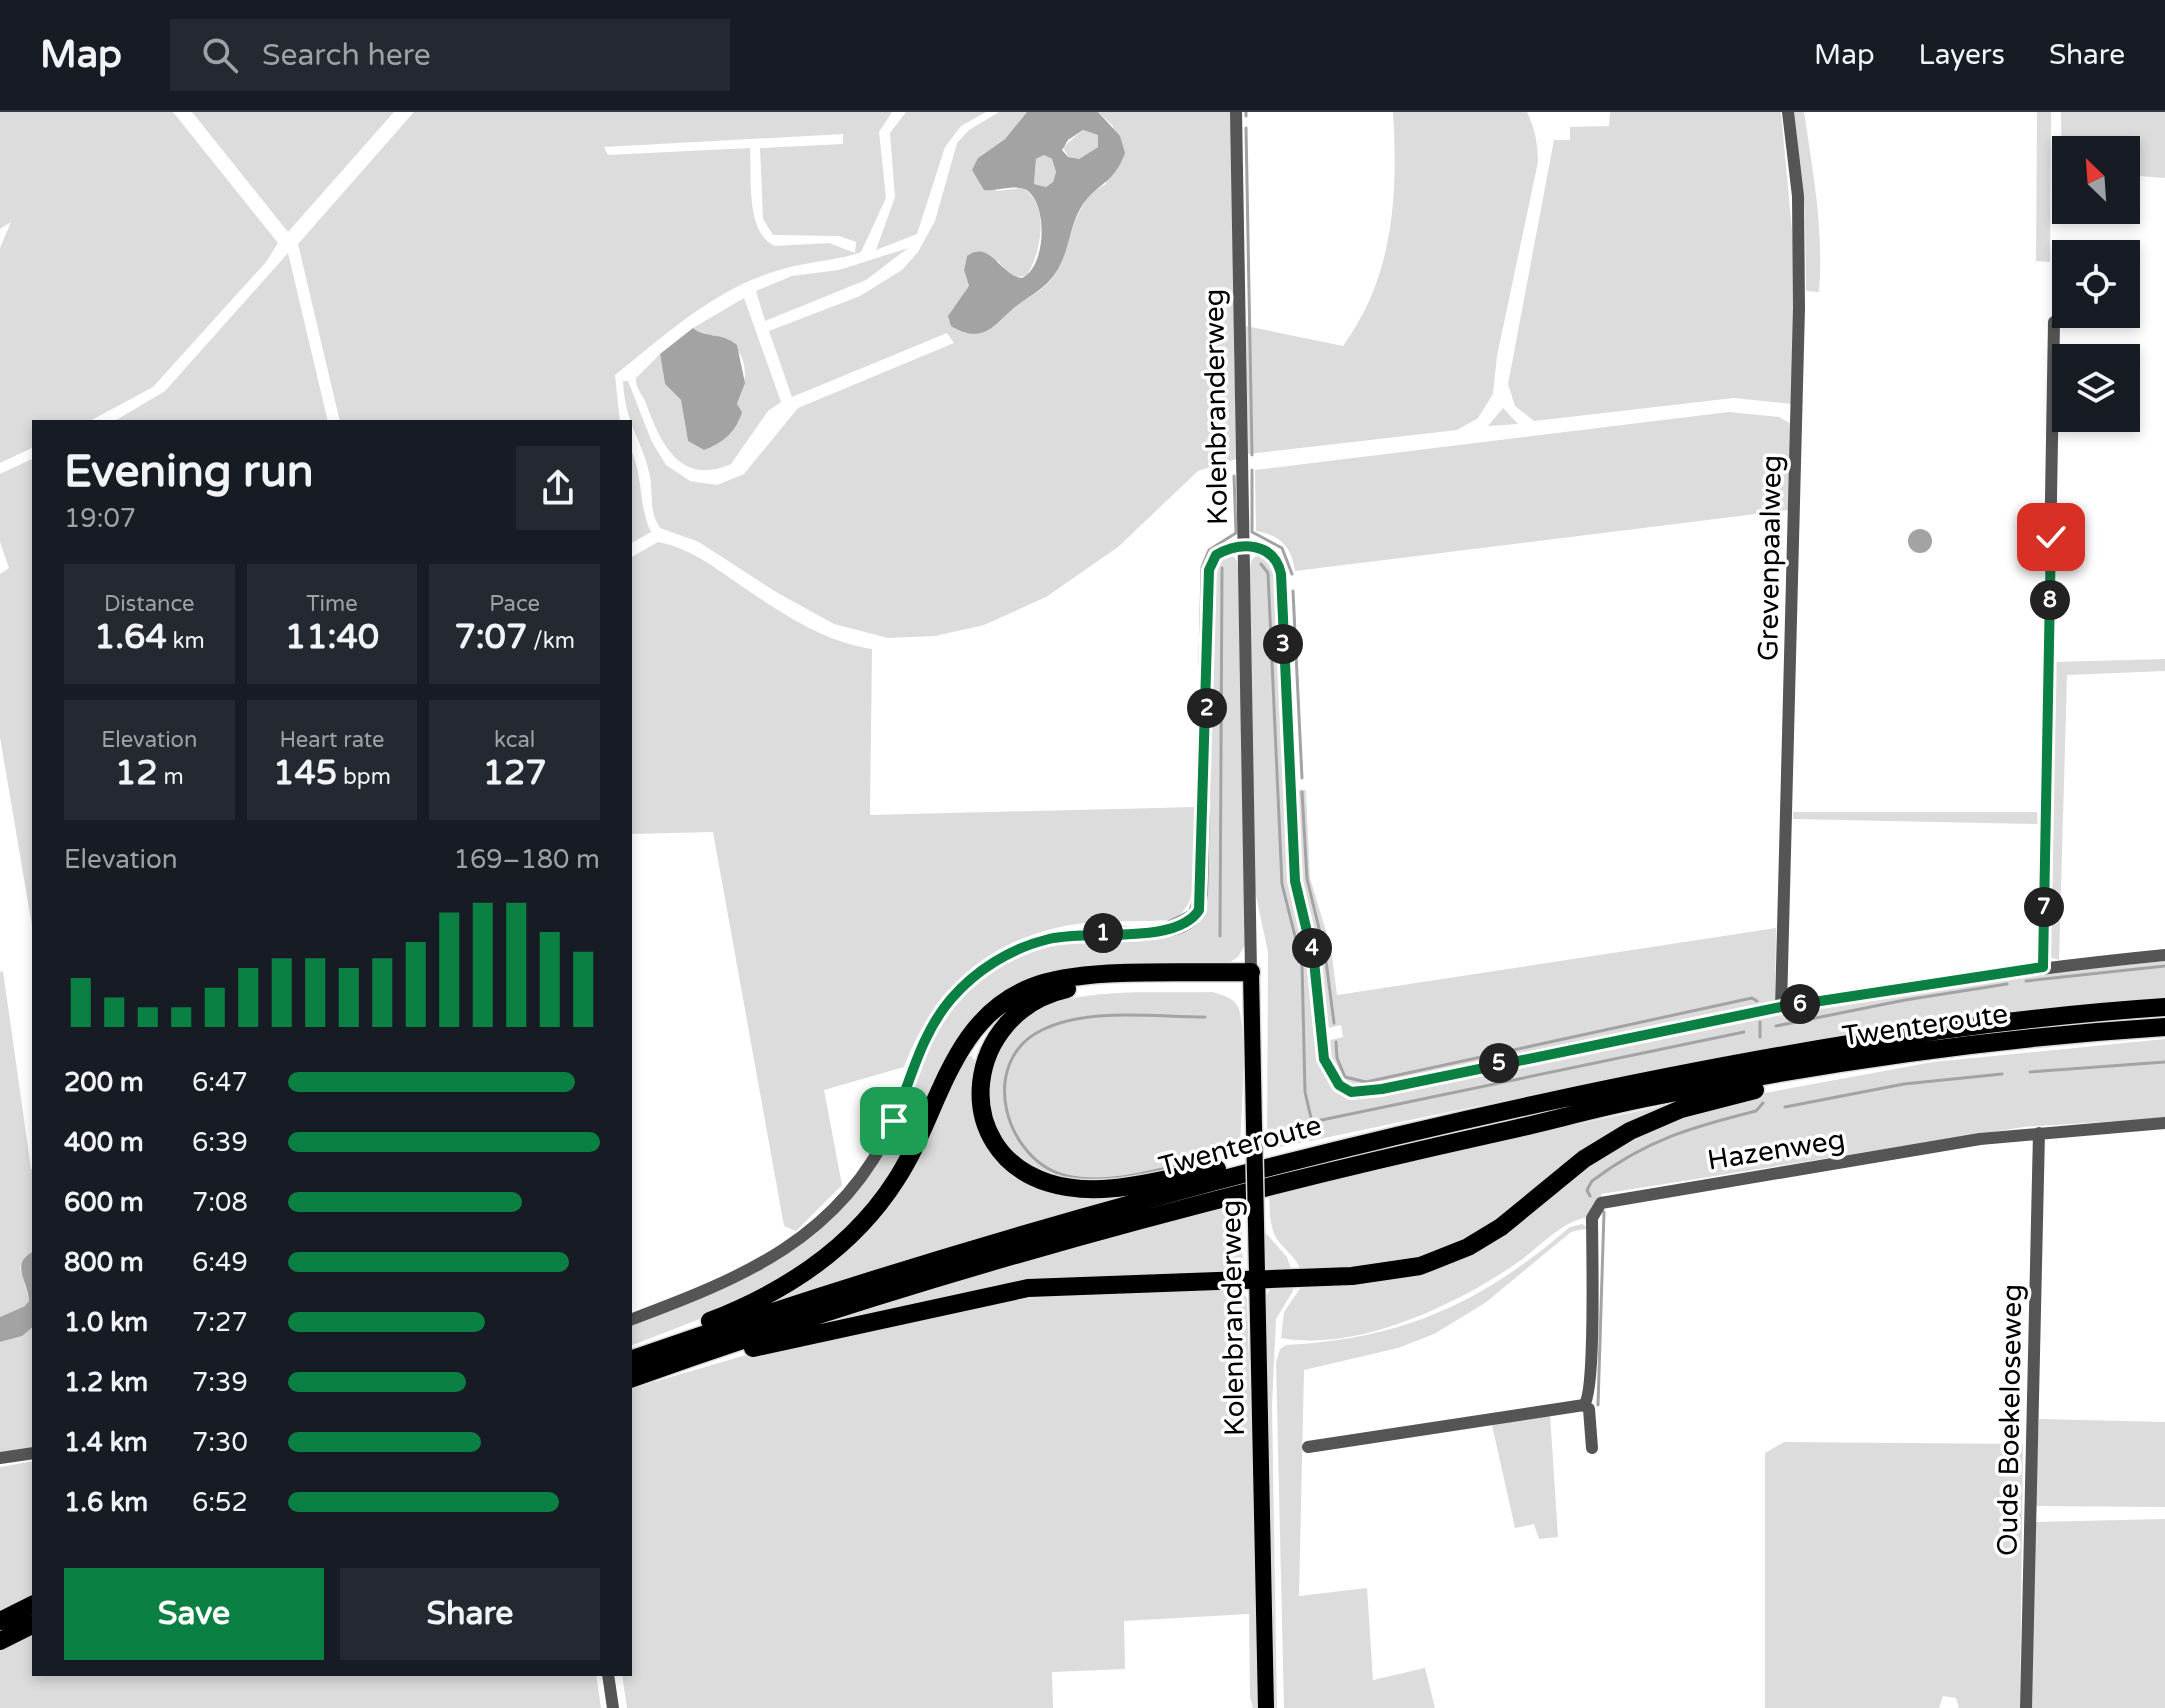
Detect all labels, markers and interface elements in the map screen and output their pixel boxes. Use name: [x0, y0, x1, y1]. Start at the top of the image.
search box: [170, 19, 730, 91]
text: Map: [40, 32, 122, 78]
icon: search: [198, 33, 242, 77]
text: Search here: [262, 37, 431, 74]
text: Map: [1814, 38, 1875, 72]
text: Layers: [1919, 38, 2005, 72]
text: Share: [2049, 38, 2125, 72]
north arrow: [2052, 136, 2140, 224]
map controls: [2052, 136, 2140, 432]
button: locate: [2052, 240, 2140, 328]
street label: Kolenbranderweg: [1197, 288, 1235, 526]
button: layers: [2052, 344, 2140, 432]
text: Evening run: [64, 446, 313, 499]
button: share: [516, 446, 600, 530]
street label: Grevenpaalweg: [1751, 455, 1789, 661]
text: 19:07: [64, 503, 136, 534]
pin: [2017, 503, 2085, 571]
icon: check: [2029, 515, 2073, 559]
pin: 8: [2030, 580, 2070, 620]
text: 8: [2043, 587, 2057, 613]
text: Distance: [104, 591, 195, 617]
text: Time: [306, 591, 358, 617]
text: Pace: [489, 591, 540, 617]
text: 1.64: [94, 617, 167, 658]
text: 11:40: [285, 617, 379, 658]
text: 7:07: [454, 617, 527, 658]
pin: 3: [1263, 624, 1303, 664]
text: km: [167, 628, 205, 654]
text: /km: [527, 628, 575, 654]
text: 3: [1276, 631, 1290, 657]
pin: 2: [1187, 688, 1227, 728]
text: 2: [1200, 695, 1214, 721]
text: Elevation: [101, 727, 197, 753]
text: Heart rate: [280, 727, 384, 753]
text: kcal: [494, 727, 535, 753]
text: 12: [115, 753, 158, 794]
text: 145: [273, 753, 337, 794]
text: 127: [483, 753, 547, 794]
text: m: [158, 764, 184, 790]
text: bpm: [337, 764, 391, 790]
text: Elevation: [64, 844, 178, 875]
text: 169–180 m: [454, 844, 600, 875]
pin: 7: [2024, 887, 2064, 927]
text: 7: [2037, 894, 2051, 920]
pin: 1: [1083, 913, 1123, 953]
text: 1: [1096, 920, 1110, 946]
pin: 4: [1292, 928, 1332, 968]
text: 4: [1305, 935, 1319, 961]
pin: 6: [1780, 984, 1820, 1024]
text: 6: [1793, 991, 1807, 1017]
street label: Twenteroute: [1840, 997, 2010, 1053]
pin: 5: [1479, 1043, 1519, 1083]
text: 5: [1492, 1050, 1506, 1076]
text: 200 m: [64, 1067, 144, 1098]
text: 6:47: [192, 1067, 248, 1098]
pin: [860, 1087, 928, 1155]
icon: arrive: [872, 1099, 916, 1143]
street label: Twenteroute: [1155, 1108, 1325, 1184]
street label: Hazenweg: [1705, 1122, 1847, 1178]
text: 400 m: [64, 1127, 144, 1158]
text: 6:39: [192, 1127, 248, 1158]
text: 600 m: [64, 1187, 144, 1218]
text: 7:08: [192, 1187, 248, 1218]
street label: Kolenbranderweg: [1214, 1199, 1252, 1437]
text: 800 m: [64, 1247, 144, 1278]
text: 6:49: [192, 1247, 248, 1278]
street label: Oude Boekeloseweg: [1991, 1284, 2029, 1556]
text: 1.0 km: [64, 1307, 148, 1338]
text: 7:27: [192, 1307, 248, 1338]
text: 1.2 km: [64, 1367, 148, 1398]
text: 7:39: [192, 1367, 248, 1398]
text: 1.4 km: [64, 1427, 148, 1458]
text: 7:30: [192, 1427, 248, 1458]
text: 1.6 km: [64, 1487, 148, 1518]
text: 6:52: [192, 1487, 248, 1518]
button: Save: [64, 1568, 324, 1660]
button: Share: [340, 1568, 600, 1660]

